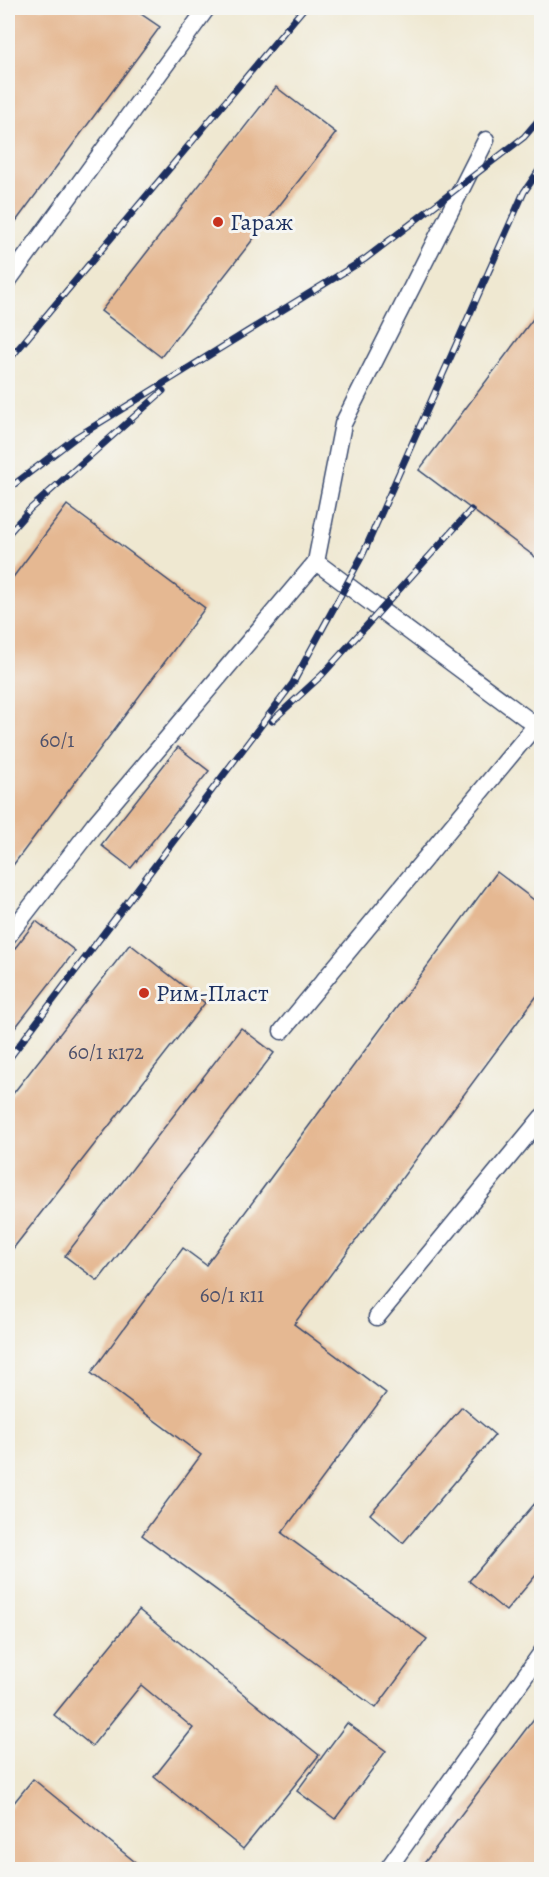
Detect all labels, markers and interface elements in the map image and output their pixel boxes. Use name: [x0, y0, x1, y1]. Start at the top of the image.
place label: Гараж: [230, 206, 293, 238]
marker: Гараж: [211, 215, 225, 229]
house number: 60/1: [40, 726, 75, 754]
place label: Рим-Пласт: [156, 977, 269, 1009]
marker: Рим-Пласт: [137, 986, 151, 1000]
house number: 60/1 к172: [68, 1038, 144, 1066]
house number: 60/1 к11: [200, 1281, 264, 1309]

